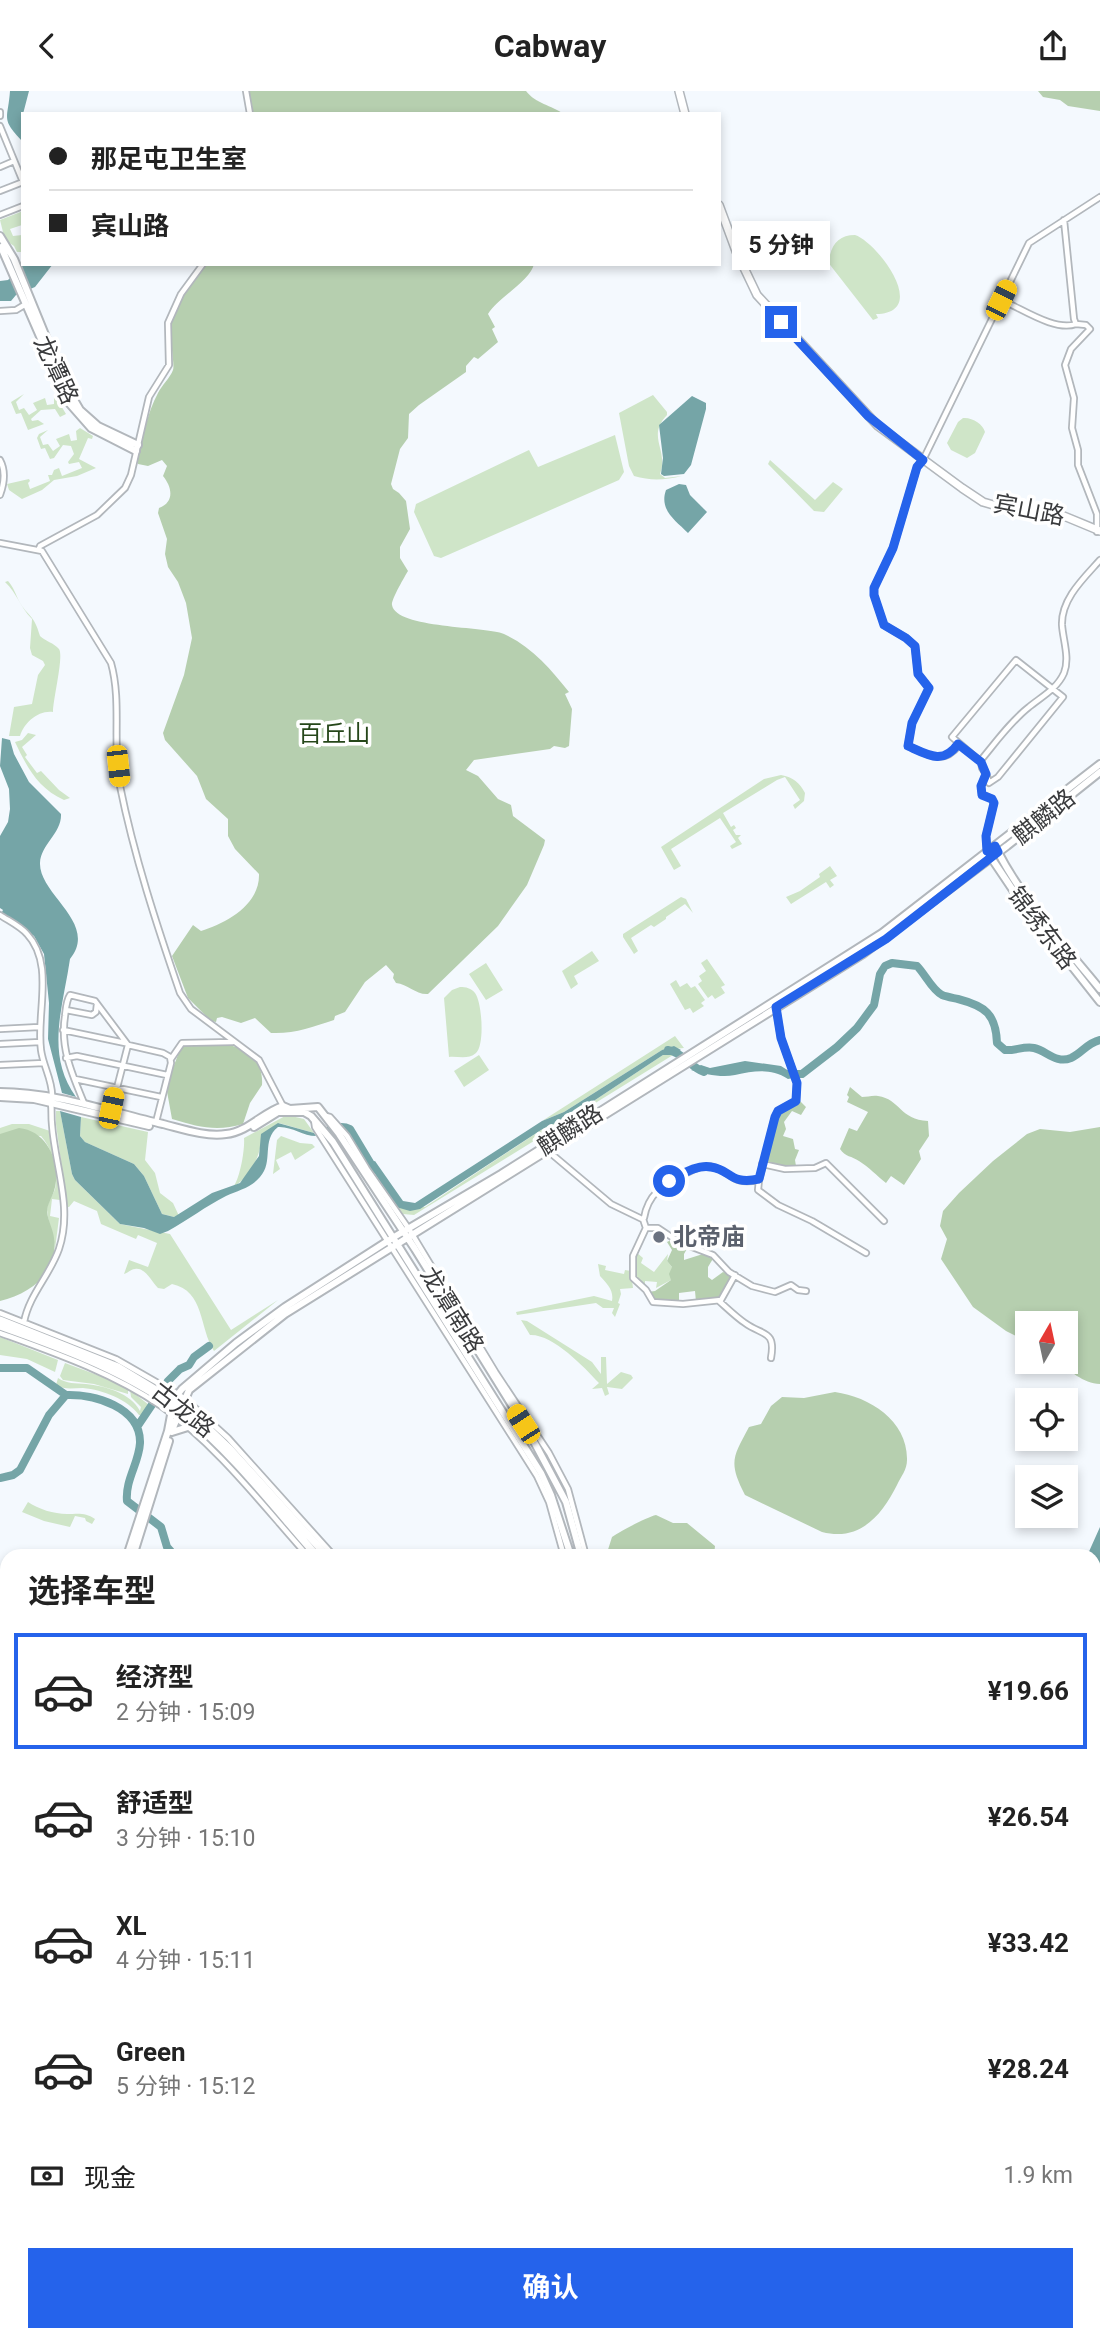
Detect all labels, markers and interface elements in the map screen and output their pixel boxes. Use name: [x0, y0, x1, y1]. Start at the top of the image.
icon: back: [28, 27, 66, 65]
text: Cabway: [494, 27, 606, 65]
icon: share: [1034, 27, 1072, 65]
text: 那足屯卫生室: [91, 144, 247, 174]
text: 宾山路: [91, 211, 169, 241]
callout: 5 分钟: [732, 221, 830, 269]
text: 5 分钟: [749, 232, 813, 259]
car: [983, 277, 1020, 323]
route end: [765, 306, 797, 338]
street label: 龙潭路: [28, 331, 84, 409]
street label: 宾山路: [991, 489, 1067, 531]
park label: 百丘山: [298, 720, 370, 748]
car: [106, 744, 131, 788]
street label: 麒麟路: [1007, 783, 1081, 851]
street label: 锦绣东路: [1002, 881, 1082, 975]
car: [97, 1085, 126, 1131]
street label: 麒麟路: [532, 1099, 608, 1161]
route start: [653, 1165, 685, 1197]
place label: 北帝庙: [673, 1223, 745, 1251]
marker: 北帝庙: [651, 1229, 667, 1245]
street label: 龙潭南路: [415, 1262, 489, 1358]
north arrow: [1015, 1311, 1078, 1374]
map controls: [1015, 1311, 1078, 1528]
street label: 古龙路: [146, 1377, 220, 1443]
button: locate: [1015, 1388, 1078, 1451]
car: [503, 1401, 544, 1447]
button: layers: [1015, 1465, 1078, 1528]
text: 选择车型: [28, 1572, 156, 1610]
icon: car: [32, 1660, 95, 1723]
text: 经济型: [116, 1662, 194, 1692]
text: ¥19.66: [988, 1676, 1069, 1706]
text: 2 分钟 · 15:09: [116, 1699, 255, 1726]
icon: car: [32, 1786, 95, 1849]
text: 舒适型: [116, 1788, 194, 1818]
text: ¥26.54: [988, 1802, 1069, 1832]
text: 3 分钟 · 15:10: [116, 1825, 255, 1852]
text: XL: [116, 1911, 147, 1941]
icon: car: [32, 1912, 95, 1975]
text: ¥33.42: [988, 1928, 1069, 1958]
text: 4 分钟 · 15:11: [116, 1947, 255, 1974]
text: Green: [116, 2037, 186, 2067]
icon: car: [32, 2038, 95, 2101]
text: ¥28.24: [988, 2054, 1069, 2084]
text: 5 分钟 · 15:12: [116, 2073, 255, 2100]
icon: cash: [28, 2157, 66, 2195]
text: 1.9 km: [1004, 2162, 1073, 2189]
text: 现金: [84, 2163, 136, 2193]
button: 确认: [28, 2248, 1073, 2328]

